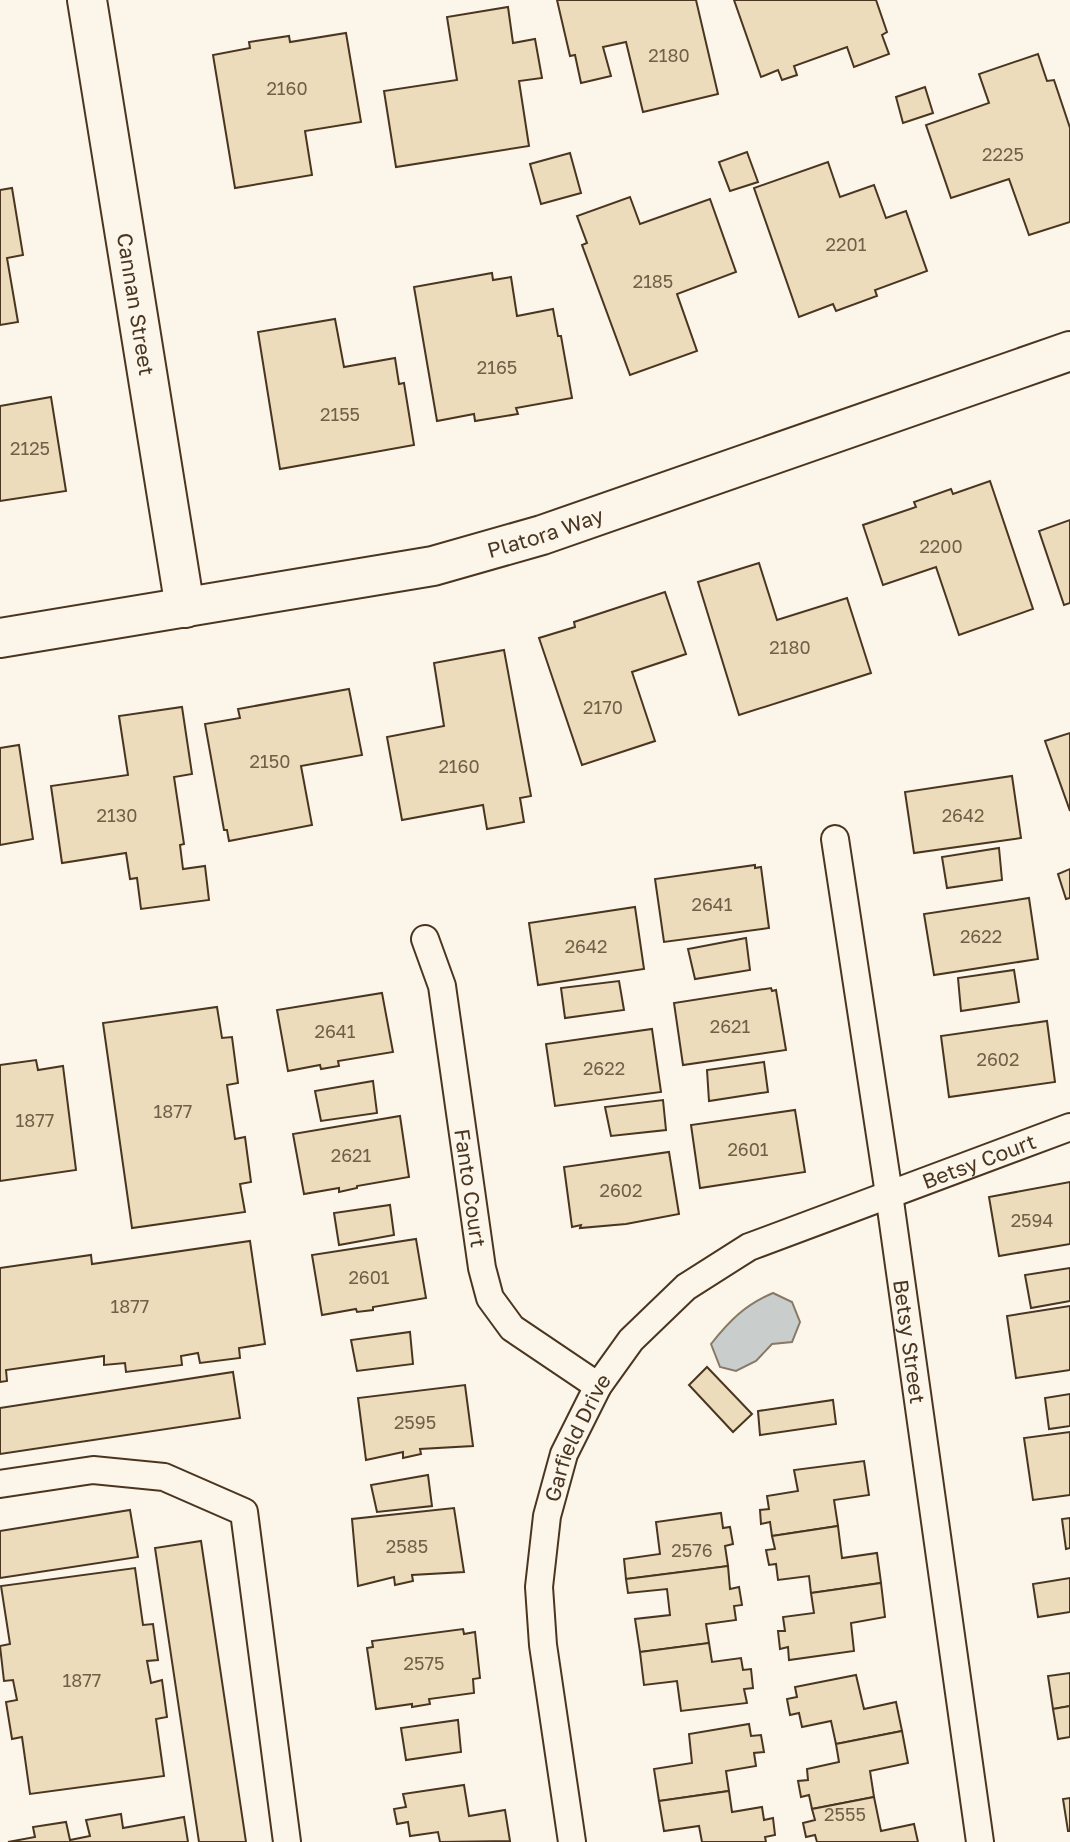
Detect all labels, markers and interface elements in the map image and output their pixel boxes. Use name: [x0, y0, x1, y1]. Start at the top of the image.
house number: 2180: [648, 44, 690, 66]
house number: 2160: [266, 77, 308, 99]
house number: 2225: [982, 143, 1024, 165]
street label: Cannan Street: [112, 231, 160, 377]
house number: 2201: [826, 233, 867, 255]
house number: 2185: [633, 270, 673, 292]
house number: 2165: [477, 356, 517, 378]
house number: 2155: [320, 403, 360, 425]
house number: 2125: [10, 437, 50, 459]
street label: Platora Way: [484, 502, 607, 563]
house number: 2200: [919, 535, 963, 557]
house number: 2180: [769, 636, 811, 658]
house number: 2170: [583, 696, 623, 718]
house number: 2150: [250, 750, 290, 772]
house number: 2160: [438, 755, 480, 777]
house number: 2130: [97, 804, 137, 826]
house number: 2642: [942, 804, 984, 826]
house number: 2641: [691, 893, 733, 915]
house number: 2622: [960, 925, 1002, 947]
house number: 2642: [565, 935, 607, 957]
house number: 2621: [710, 1015, 751, 1037]
house number: 2641: [314, 1020, 356, 1042]
house number: 2602: [977, 1048, 1019, 1070]
house number: 2622: [583, 1057, 625, 1079]
house number: 1877: [154, 1100, 192, 1122]
house number: 1877: [16, 1109, 54, 1131]
street label: Fanto Court: [449, 1127, 492, 1249]
street label: Betsy Court: [918, 1128, 1039, 1194]
house number: 2601: [727, 1138, 769, 1160]
house number: 2621: [331, 1144, 372, 1166]
house number: 2602: [600, 1179, 642, 1201]
house number: 2594: [1011, 1209, 1053, 1231]
house number: 2601: [348, 1266, 390, 1288]
street label: Betsy Street: [888, 1278, 931, 1405]
house number: 1877: [111, 1295, 149, 1317]
street label: Garfield Drive: [539, 1368, 616, 1504]
house number: 2595: [394, 1411, 436, 1433]
house number: 2585: [386, 1535, 428, 1557]
house number: 2576: [671, 1539, 713, 1561]
house number: 2575: [404, 1652, 444, 1674]
house number: 1877: [63, 1669, 101, 1691]
house number: 2555: [824, 1803, 866, 1825]

